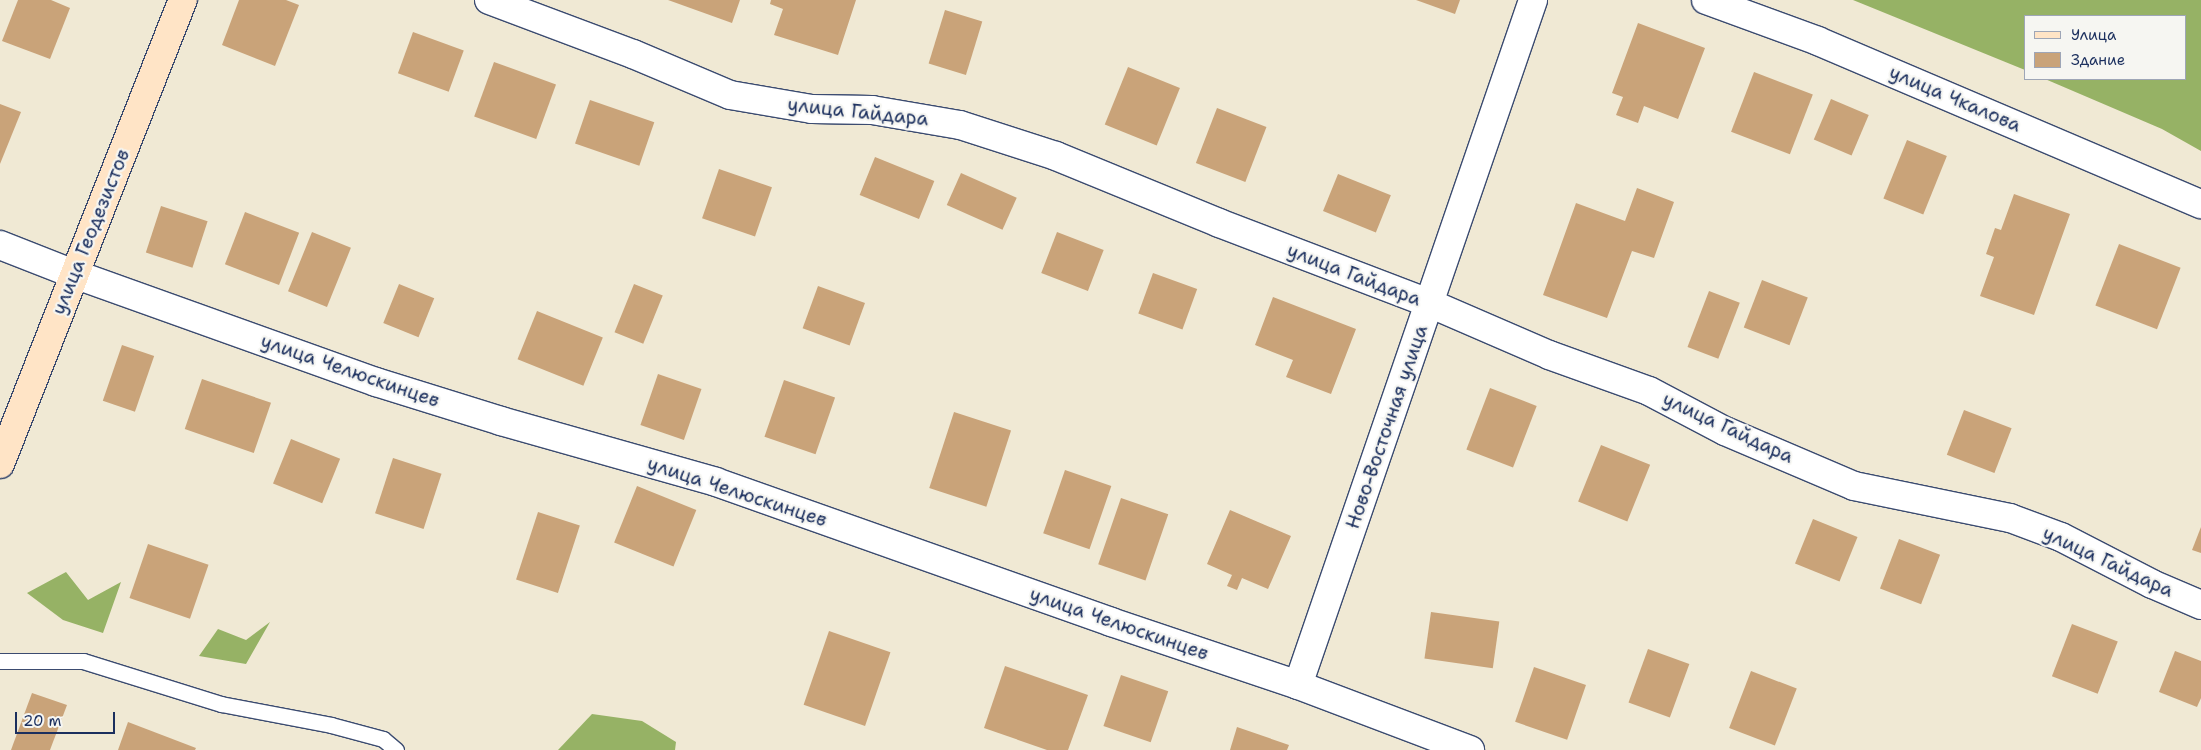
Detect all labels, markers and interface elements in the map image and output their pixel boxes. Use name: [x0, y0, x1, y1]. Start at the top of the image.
legend: [2024, 15, 2186, 80]
text: Улица: [2071, 25, 2116, 45]
text: Здание: [2071, 50, 2125, 70]
street label: улица Чкалова: [1886, 61, 2024, 137]
street label: улица Гайдара: [786, 93, 930, 131]
street label: улица Геодезистов: [47, 146, 135, 318]
street label: улица Гайдара: [1284, 239, 1424, 311]
street label: Ново-Восточная улица: [1341, 322, 1433, 532]
street label: улица Челюскинцев: [258, 330, 442, 412]
street label: улица Гайдара: [1659, 388, 1797, 468]
street label: улица Челюскинцев: [644, 452, 830, 532]
street label: улица Гайдара: [2039, 522, 2177, 602]
street label: улица Челюскинцев: [1027, 583, 1211, 665]
scale bar: [18, 702, 118, 734]
text: 20 m: [23, 711, 62, 731]

